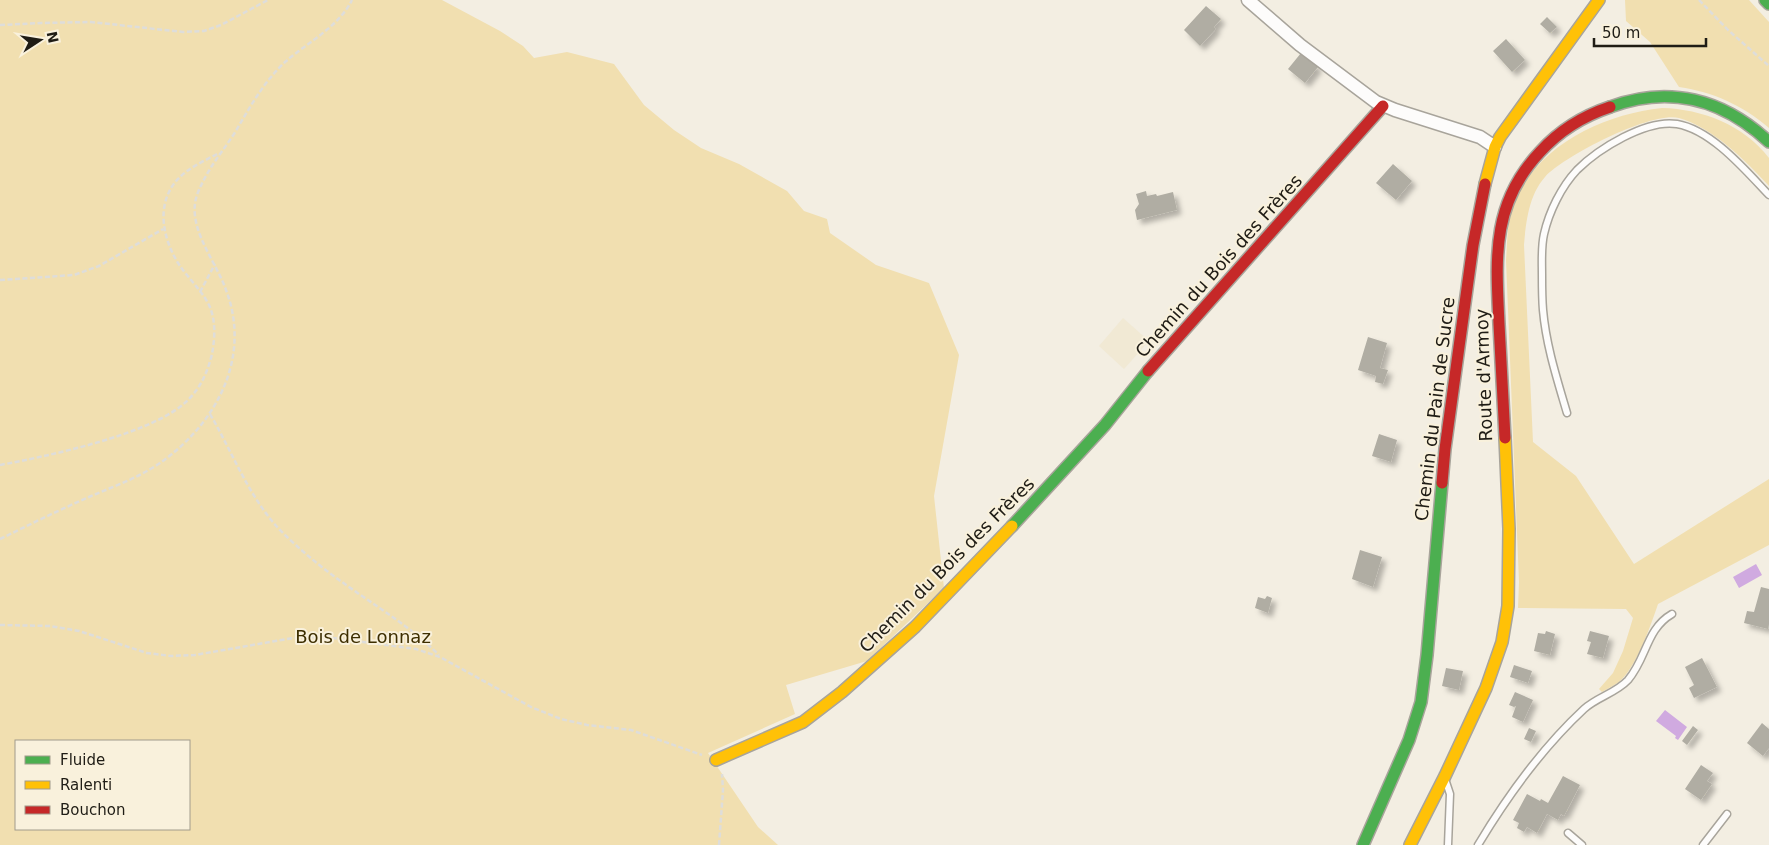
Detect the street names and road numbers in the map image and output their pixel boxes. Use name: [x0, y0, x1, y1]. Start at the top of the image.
street label: Chemin du Bois des Frères: [1131, 170, 1306, 361]
street label: Chemin du Pain de Sucre: [1410, 296, 1459, 522]
street label: Route d'Armoy: [1471, 308, 1496, 442]
street label: Chemin du Bois des Frères: [855, 473, 1039, 657]

